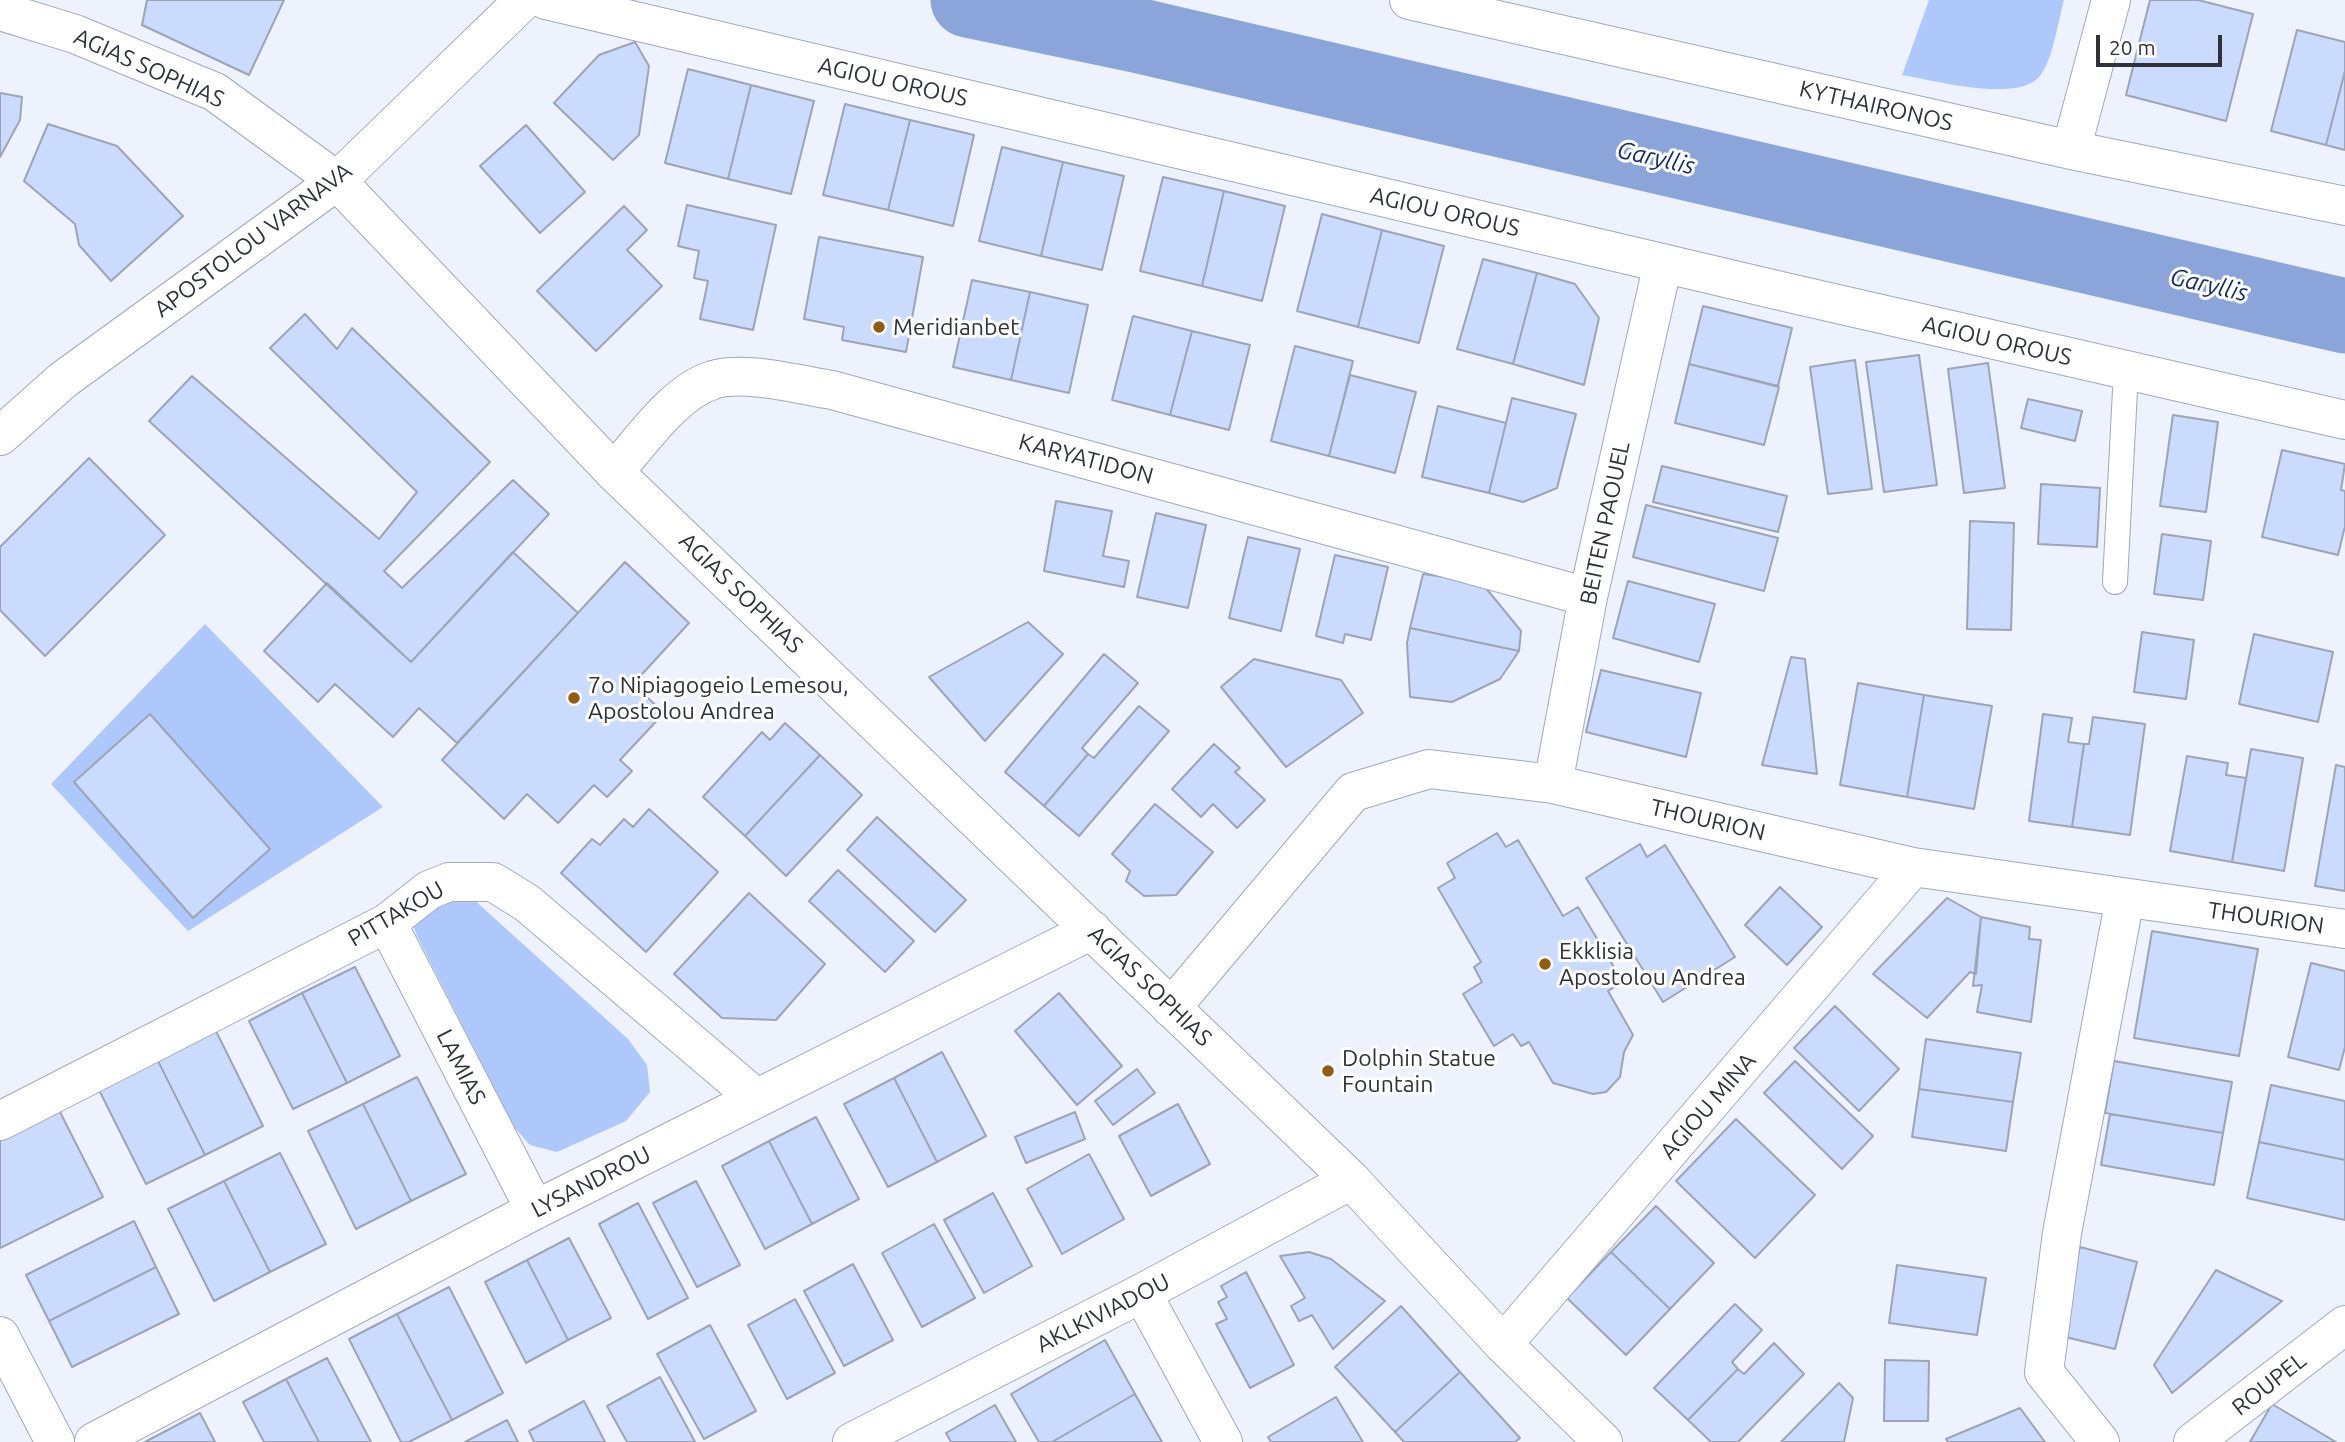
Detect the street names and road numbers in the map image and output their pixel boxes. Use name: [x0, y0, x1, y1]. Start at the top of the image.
street label: AGIAS SOPHIAS: [70, 23, 228, 113]
street label: AGIOU OROUS: [816, 51, 970, 113]
street label: KYTHAIRONOS: [1797, 75, 1955, 137]
street label: APOSTOLOU VARNAVA: [149, 157, 357, 323]
street label: AGIOU OROUS: [1368, 181, 1522, 243]
street label: AGIOU OROUS: [1920, 310, 2074, 372]
street label: KARYATIDON: [1016, 428, 1156, 490]
street label: BEITEN PAOUEL: [1574, 439, 1636, 607]
street label: AGIAS SOPHIAS: [673, 527, 809, 659]
street label: THOURION: [1648, 793, 1768, 847]
street label: PITTAKOU: [343, 875, 449, 953]
street label: THOURION: [2206, 896, 2326, 940]
street label: AGIAS SOPHIAS: [1082, 920, 1218, 1052]
street label: LAMIAS: [430, 1025, 492, 1109]
street label: AGIOU MINA: [1654, 1047, 1762, 1165]
street label: LYSANDROU: [527, 1140, 655, 1224]
street label: AKLKIVIADOU: [1032, 1268, 1174, 1358]
street label: ROUPEL: [2227, 1347, 2311, 1421]

